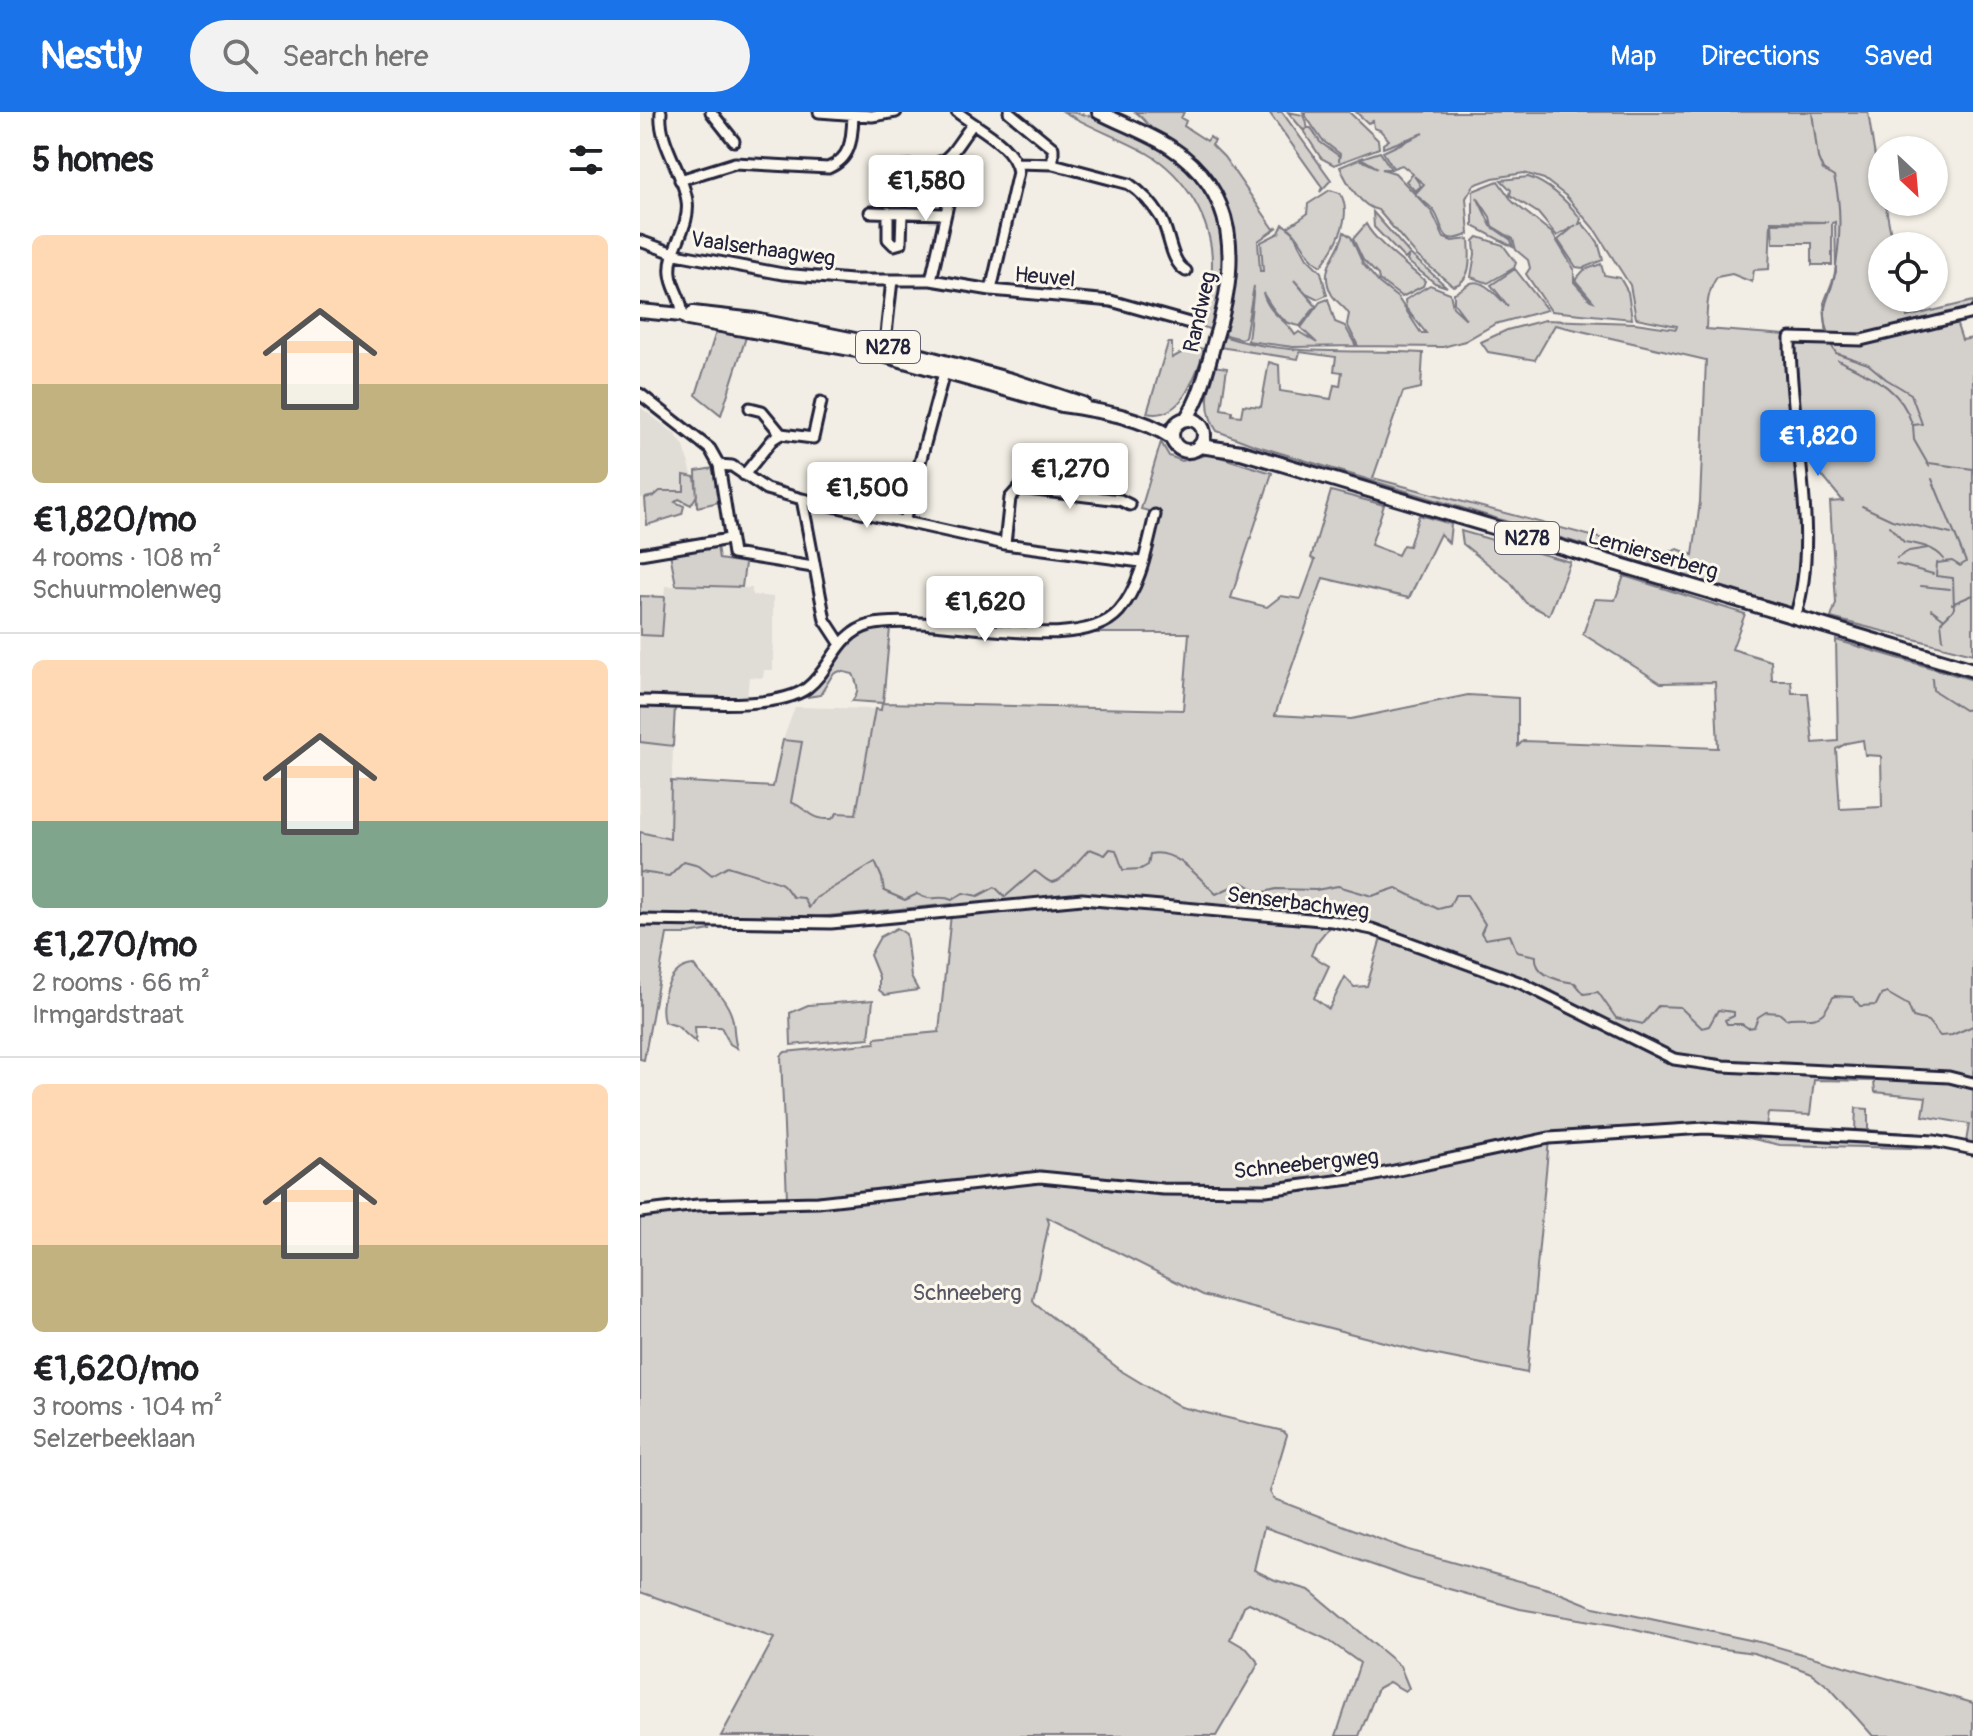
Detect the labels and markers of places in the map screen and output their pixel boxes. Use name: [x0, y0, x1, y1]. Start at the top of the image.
pin: €1,580: [861, 155, 991, 223]
pin: €1,820: [1753, 410, 1883, 478]
pin: €1,270: [1005, 443, 1135, 511]
pin: €1,500: [802, 462, 932, 530]
pin: €1,620: [920, 576, 1050, 644]

